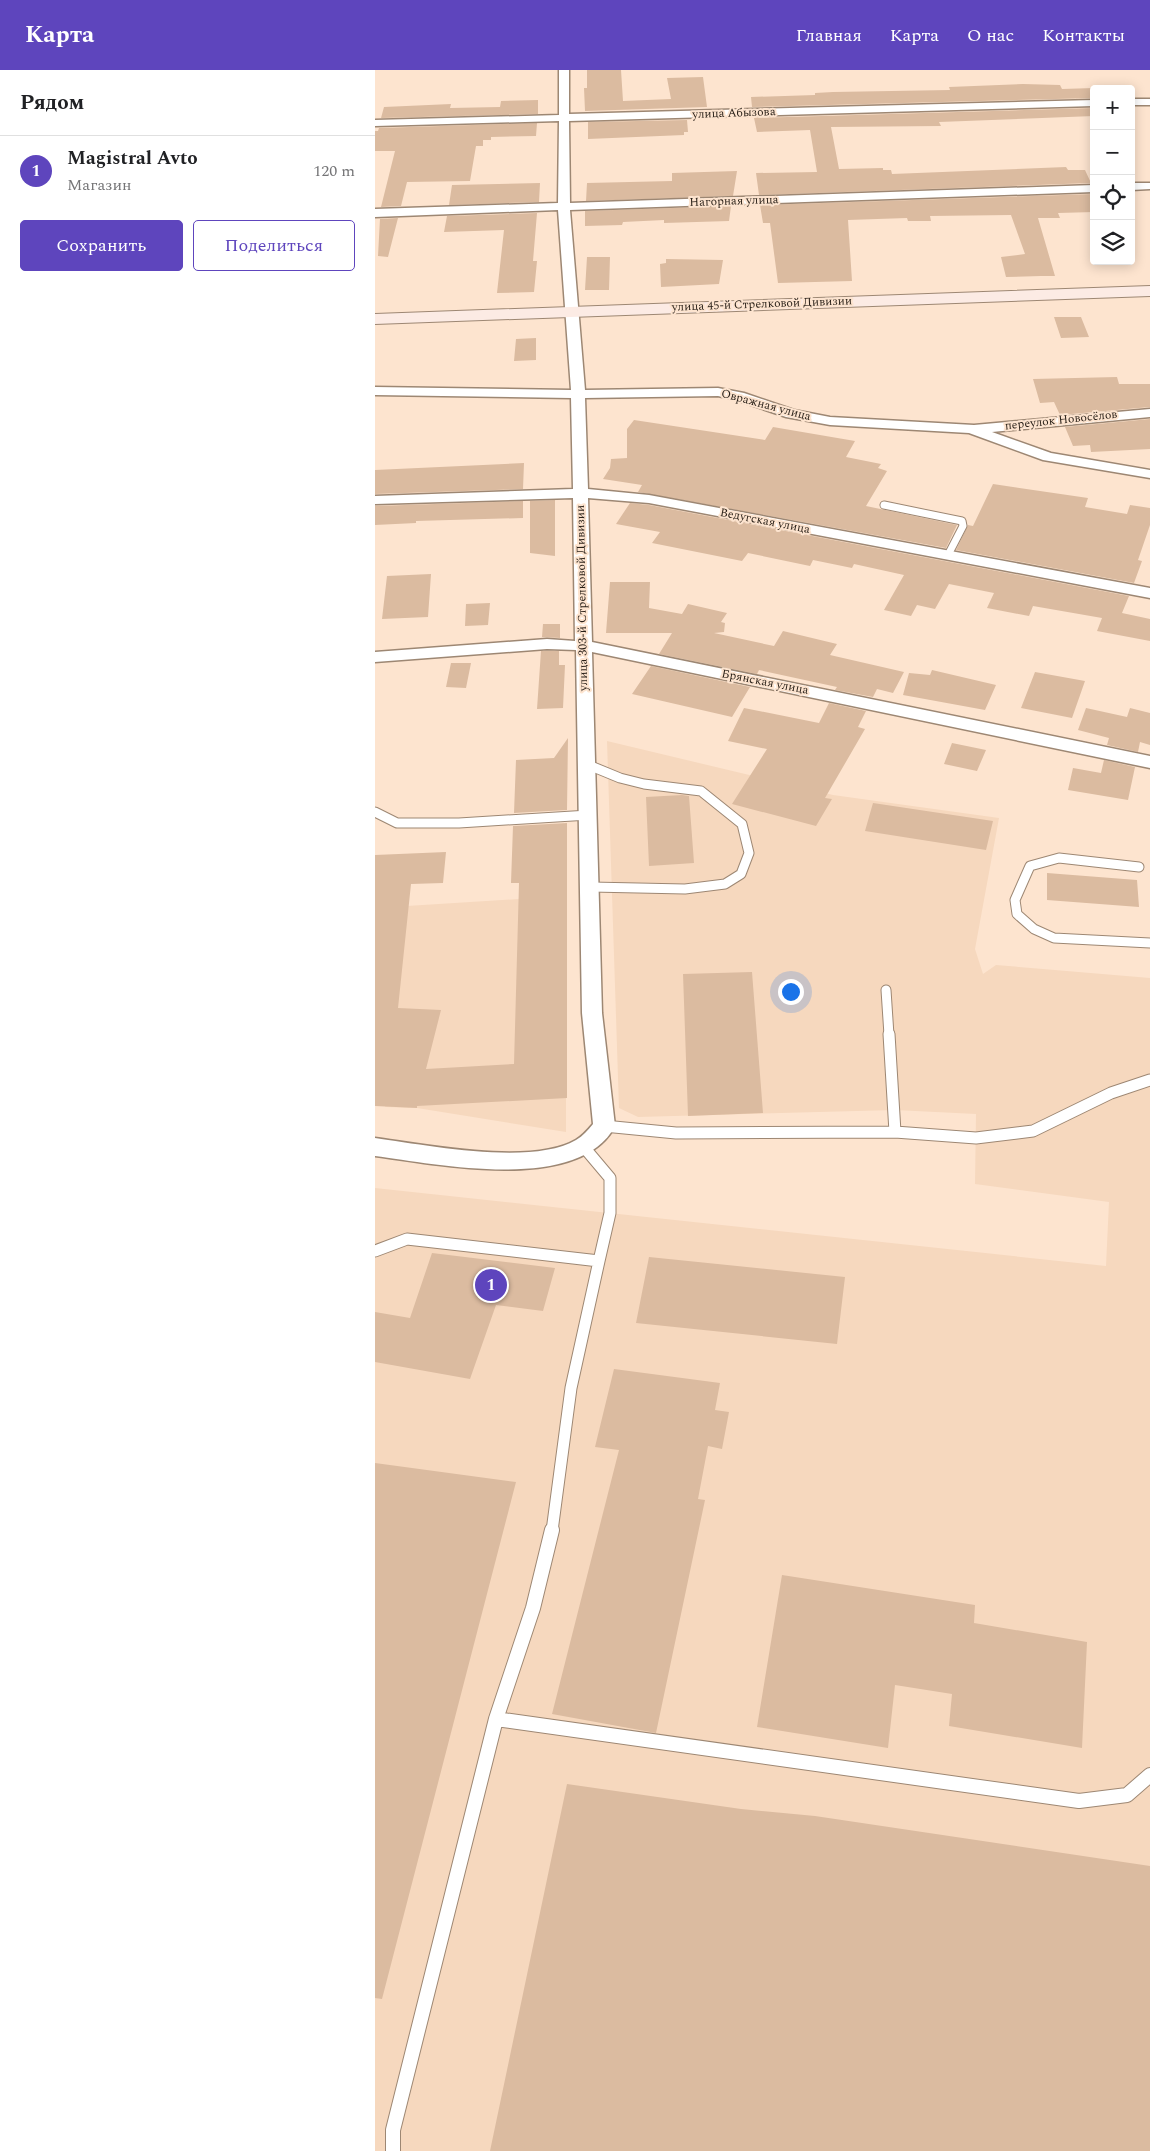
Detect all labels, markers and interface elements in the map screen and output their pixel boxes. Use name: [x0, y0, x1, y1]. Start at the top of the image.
text: Карта: [25, 17, 94, 53]
text: Главная: [796, 22, 862, 49]
text: Карта: [890, 22, 939, 49]
text: О нас: [967, 22, 1014, 49]
text: Контакты: [1042, 22, 1125, 49]
map controls: [1090, 85, 1135, 265]
button: +: [1090, 85, 1135, 130]
text: Рядом: [20, 87, 84, 119]
street label: улица Абызова: [691, 102, 776, 124]
button: −: [1090, 130, 1135, 175]
text: Magistral Avto: [67, 144, 198, 173]
text: 1: [32, 159, 40, 183]
text: 120 m: [313, 159, 355, 183]
text: Магазин: [67, 173, 131, 197]
button: locate: [1090, 175, 1135, 220]
street label: Нагорная улица: [689, 190, 779, 212]
button: Сохранить: [20, 220, 183, 271]
button: Поделиться: [193, 220, 355, 271]
button: layers: [1090, 220, 1135, 265]
street label: улица 45-й Стрелковой Дивизии: [671, 291, 852, 317]
street label: Овражная улица: [719, 384, 813, 426]
street label: переулок Новосёлов: [1004, 405, 1118, 435]
street label: Ведугская улица: [718, 503, 812, 539]
street label: улица 303-й Стрелковой Дивизии: [571, 505, 593, 692]
street label: Брянская улица: [720, 664, 810, 700]
your location: [778, 979, 804, 1005]
pin: 1: [475, 1266, 507, 1304]

